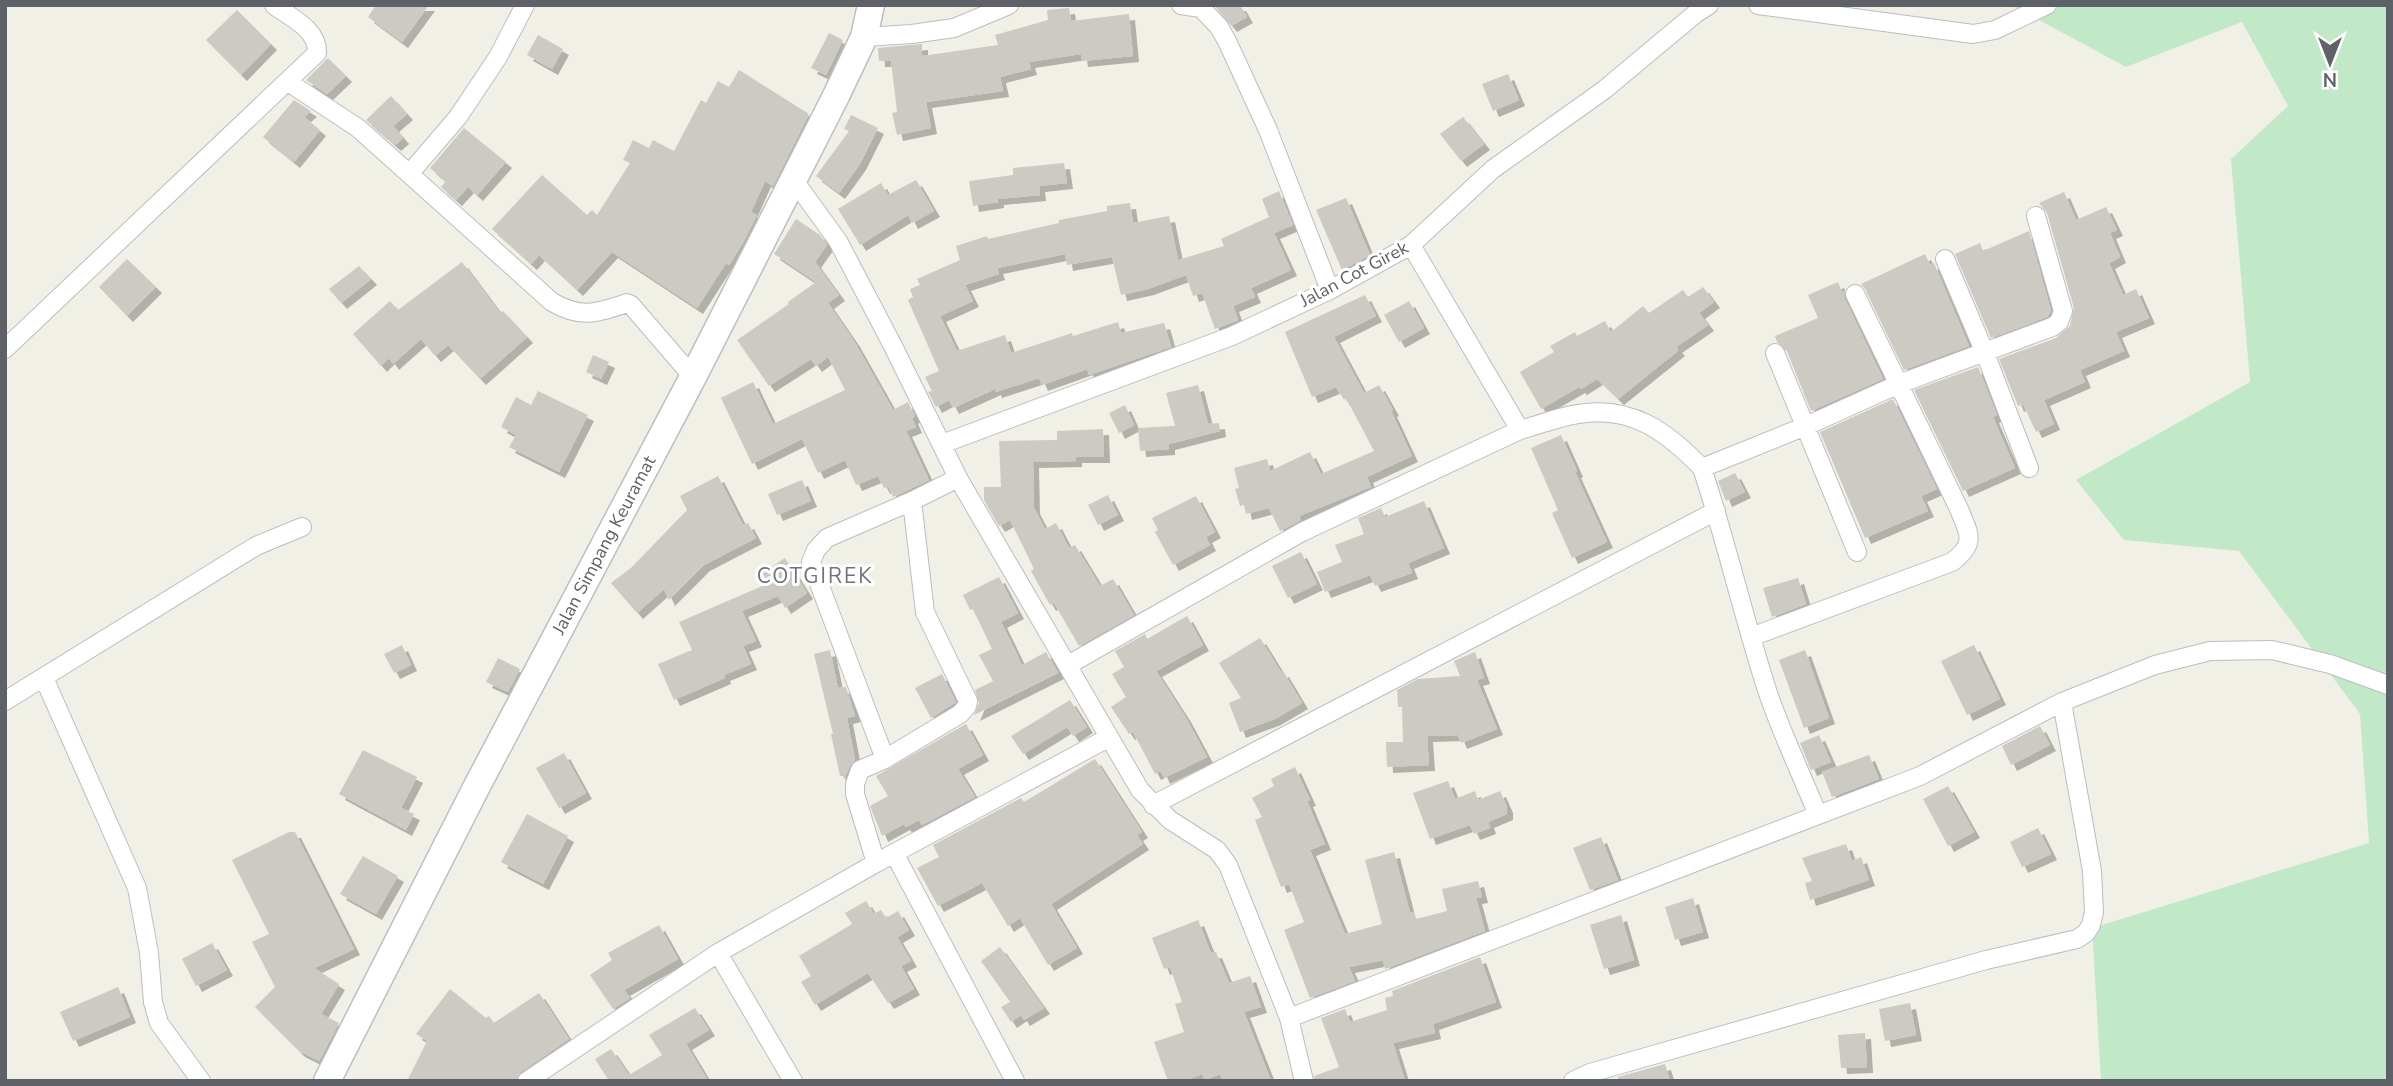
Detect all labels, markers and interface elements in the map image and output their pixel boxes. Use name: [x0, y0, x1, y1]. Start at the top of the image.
north arrow: [2295, 28, 2365, 98]
text: N: [2323, 66, 2337, 92]
street label: Jalan Cot Girek: [1295, 235, 1413, 313]
street label: Jalan Simpang Keuramat: [546, 451, 662, 639]
district label: COTGIREK: [757, 562, 873, 590]

